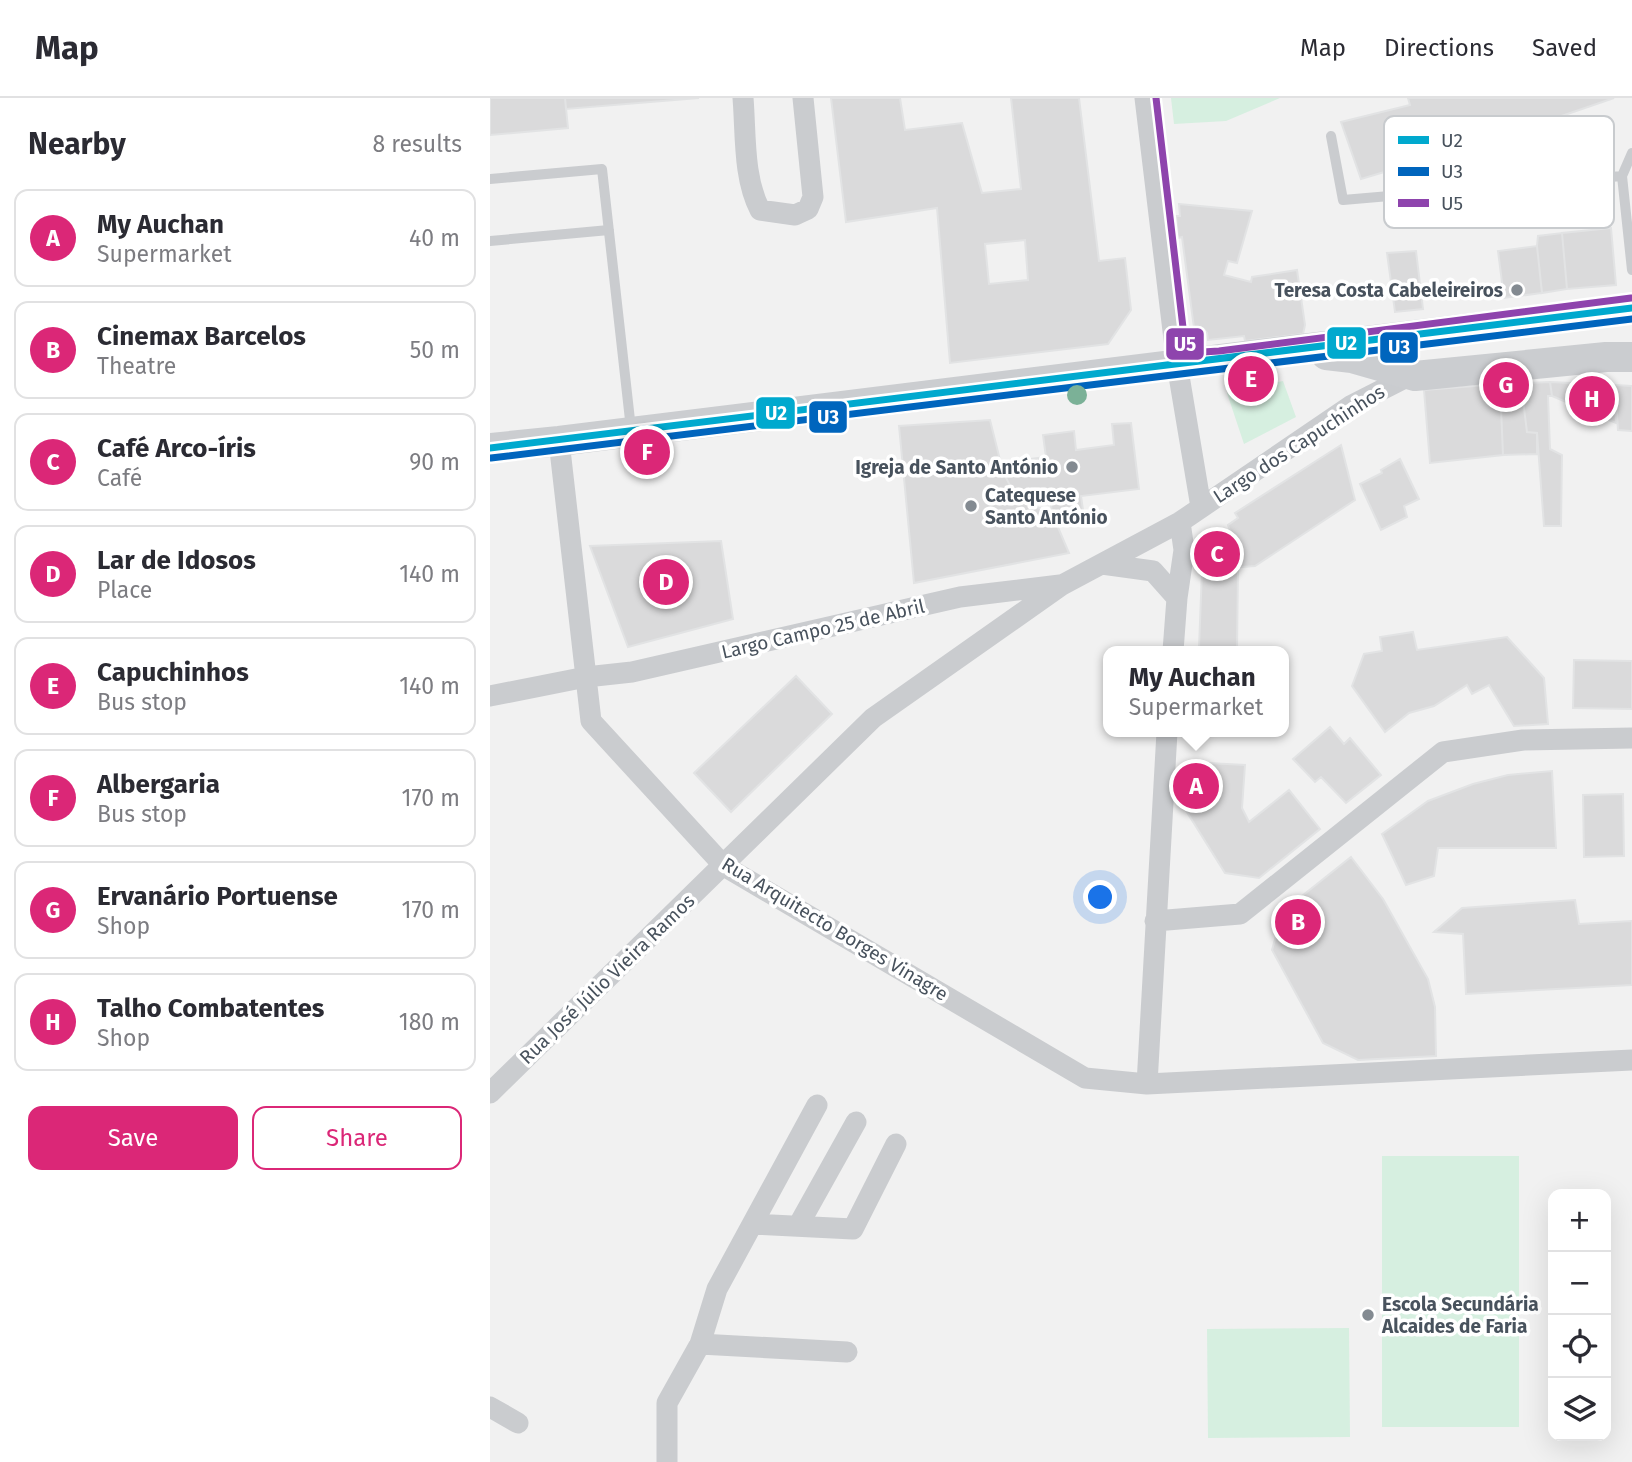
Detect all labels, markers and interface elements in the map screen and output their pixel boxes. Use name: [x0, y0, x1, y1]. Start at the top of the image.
text: Map: [35, 28, 99, 68]
text: Map: [1300, 34, 1346, 62]
text: Directions: [1384, 34, 1494, 62]
text: Saved: [1532, 34, 1597, 62]
legend: [1384, 116, 1614, 228]
text: Nearby: [28, 126, 126, 162]
text: U2: [1441, 129, 1463, 152]
text: 8 results: [373, 130, 462, 158]
text: U3: [1441, 160, 1463, 183]
text: U5: [1441, 192, 1463, 215]
text: My Auchan: [97, 209, 224, 240]
text: A: [46, 224, 60, 252]
text: 40 m: [409, 224, 460, 252]
text: Supermarket: [97, 240, 232, 268]
place label: Teresa Costa Cabeleireiros: [1274, 279, 1503, 302]
marker: Teresa Costa Cabeleireiros: [1509, 282, 1525, 298]
text: Cinemax Barcelos: [97, 321, 306, 352]
line badge: U2: [1326, 326, 1367, 360]
line badge: U5: [1165, 327, 1205, 361]
line badge: U3: [1379, 331, 1419, 364]
text: U2: [1335, 332, 1357, 355]
text: U5: [1174, 333, 1196, 356]
text: B: [46, 336, 60, 364]
text: 50 m: [410, 336, 460, 364]
text: U3: [1388, 336, 1410, 359]
text: Theatre: [97, 352, 176, 380]
pin: E: [1228, 353, 1274, 405]
pin: G: [1483, 359, 1529, 411]
pin: H: [1569, 373, 1615, 425]
street label: Largo dos Capuchinhos: [1209, 380, 1389, 508]
line badge: U2: [755, 396, 796, 430]
line badge: U3: [808, 400, 848, 434]
text: U2: [765, 402, 787, 425]
text: U3: [817, 406, 839, 429]
pin: F: [624, 426, 670, 478]
text: Café Arco-íris: [97, 433, 256, 464]
text: C: [46, 448, 60, 476]
text: 90 m: [409, 448, 460, 476]
place label: Igreja de Santo António: [855, 456, 1058, 479]
marker: Igreja de Santo António: [1064, 459, 1080, 475]
text: Café: [97, 464, 142, 492]
place label: Catequese Santo António: [985, 484, 1108, 529]
marker: Catequese Santo António: [963, 498, 979, 514]
pin: C: [1194, 528, 1240, 580]
text: Lar de Idosos: [97, 545, 256, 576]
pin: D: [643, 556, 689, 608]
text: D: [46, 560, 60, 588]
text: 140 m: [399, 560, 460, 588]
text: Place: [97, 576, 152, 604]
street label: Largo Campo 25 de Abril: [719, 594, 927, 664]
popup: [1103, 646, 1289, 737]
text: Capuchinhos: [97, 657, 249, 688]
text: My Auchan: [1129, 662, 1256, 693]
text: E: [47, 672, 59, 700]
text: 140 m: [399, 672, 460, 700]
text: Bus stop: [97, 688, 187, 716]
text: Supermarket: [1129, 693, 1263, 721]
pin: A: [1173, 760, 1219, 812]
text: Albergaria: [97, 769, 220, 800]
text: F: [47, 784, 59, 812]
text: 170 m: [401, 784, 460, 812]
text: Bus stop: [97, 800, 187, 828]
street label: Rua Arquitecto Borges Vinagre: [718, 852, 952, 1006]
your location: [1083, 880, 1117, 914]
text: Ervanário Portuense: [97, 881, 338, 912]
street label: Rua José Júlio Vieira Ramos: [515, 889, 699, 1069]
text: G: [46, 896, 60, 924]
text: 170 m: [401, 896, 460, 924]
pin: B: [1275, 896, 1321, 948]
text: Shop: [97, 912, 150, 940]
text: Talho Combatentes: [97, 993, 324, 1024]
text: H: [45, 1008, 61, 1036]
text: 180 m: [399, 1008, 460, 1036]
text: Shop: [97, 1024, 150, 1052]
button: Save: [28, 1106, 238, 1170]
button: Share: [252, 1106, 462, 1170]
map controls: [1548, 1189, 1611, 1441]
button: +: [1548, 1189, 1611, 1252]
button: −: [1548, 1252, 1611, 1315]
place label: Escola Secundária Alcaides de Faria: [1381, 1293, 1539, 1338]
marker: Escola Secundária Alcaides de Faria: [1360, 1307, 1376, 1323]
button: locate: [1548, 1315, 1611, 1378]
button: layers: [1548, 1378, 1611, 1441]

